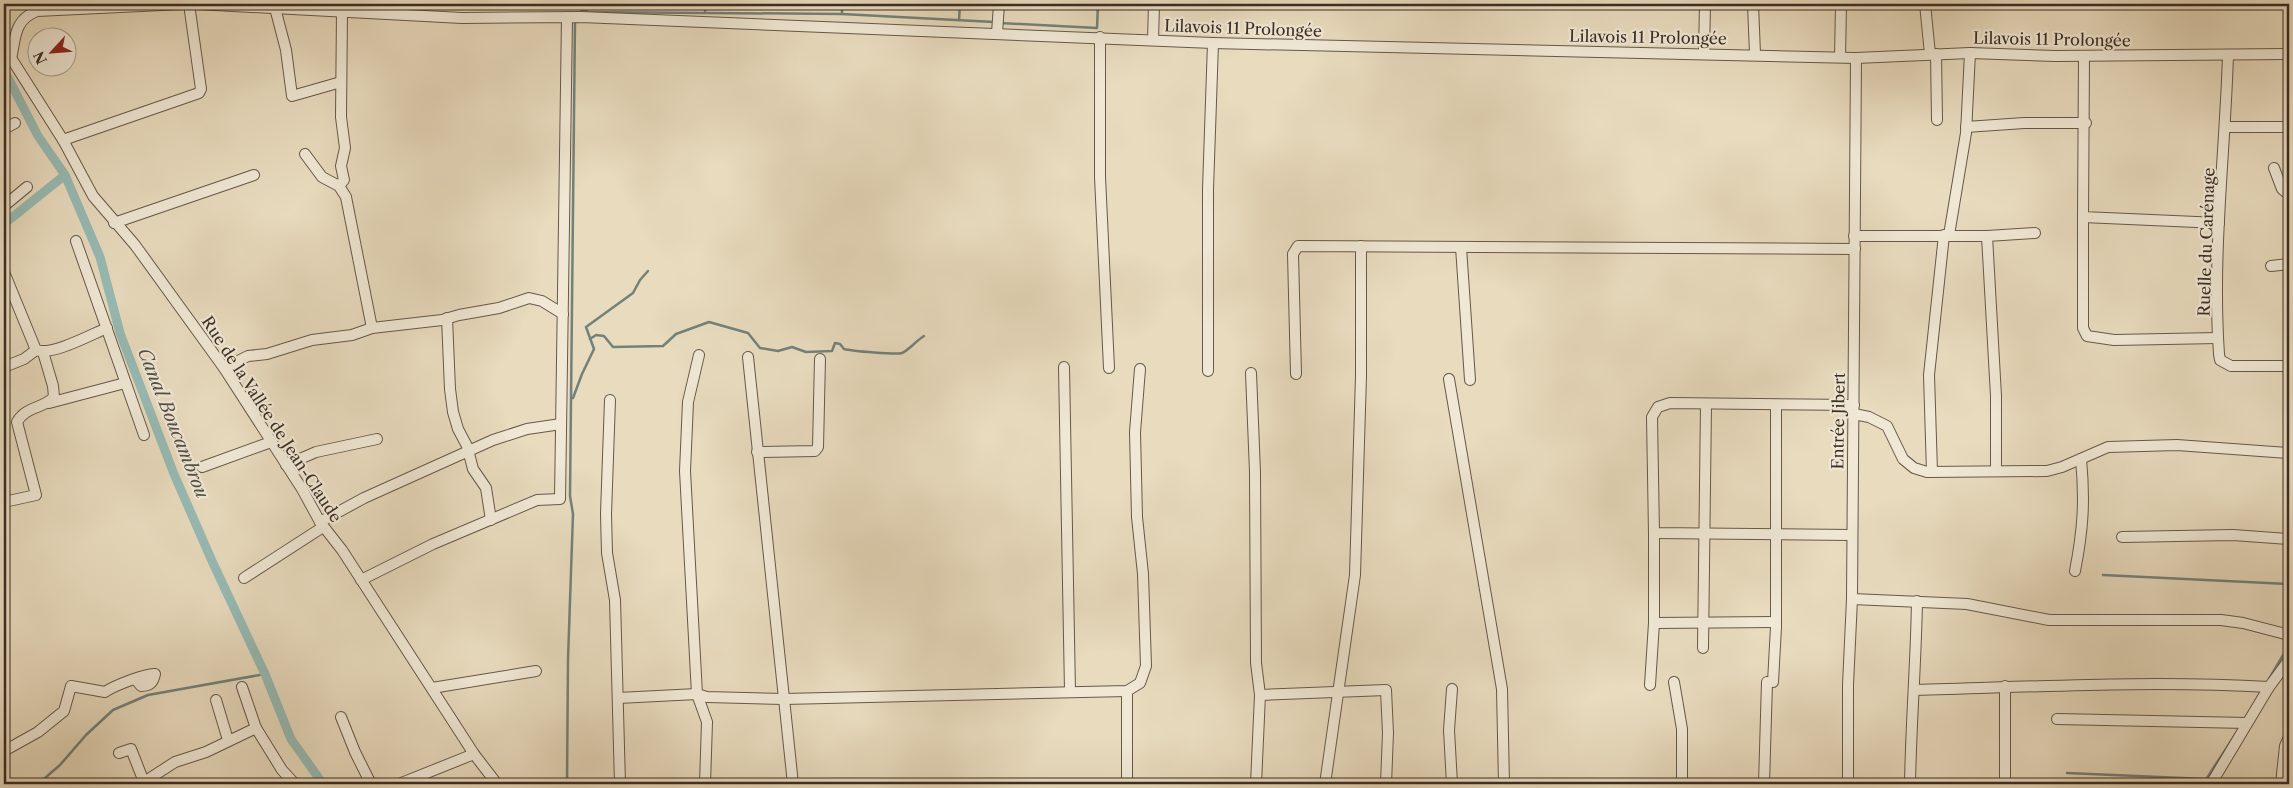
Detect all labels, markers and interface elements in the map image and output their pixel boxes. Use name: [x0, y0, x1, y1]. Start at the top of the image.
street label: Lilavois 11 Prolongée: [1164, 15, 1322, 41]
street label: Lilavois 11 Prolongée: [1569, 26, 1727, 48]
north arrow: [28, 28, 78, 78]
street label: Lilavois 11 Prolongée: [1973, 28, 2131, 50]
text: N: [30, 48, 51, 67]
street label: Ruelle du Carénage: [2193, 167, 2219, 317]
street label: Rue de la Vallée de Jean-Claude: [198, 312, 346, 526]
water label: Canal Boucambrou: [133, 345, 213, 502]
street label: Entrée Jibert: [1827, 372, 1849, 470]

